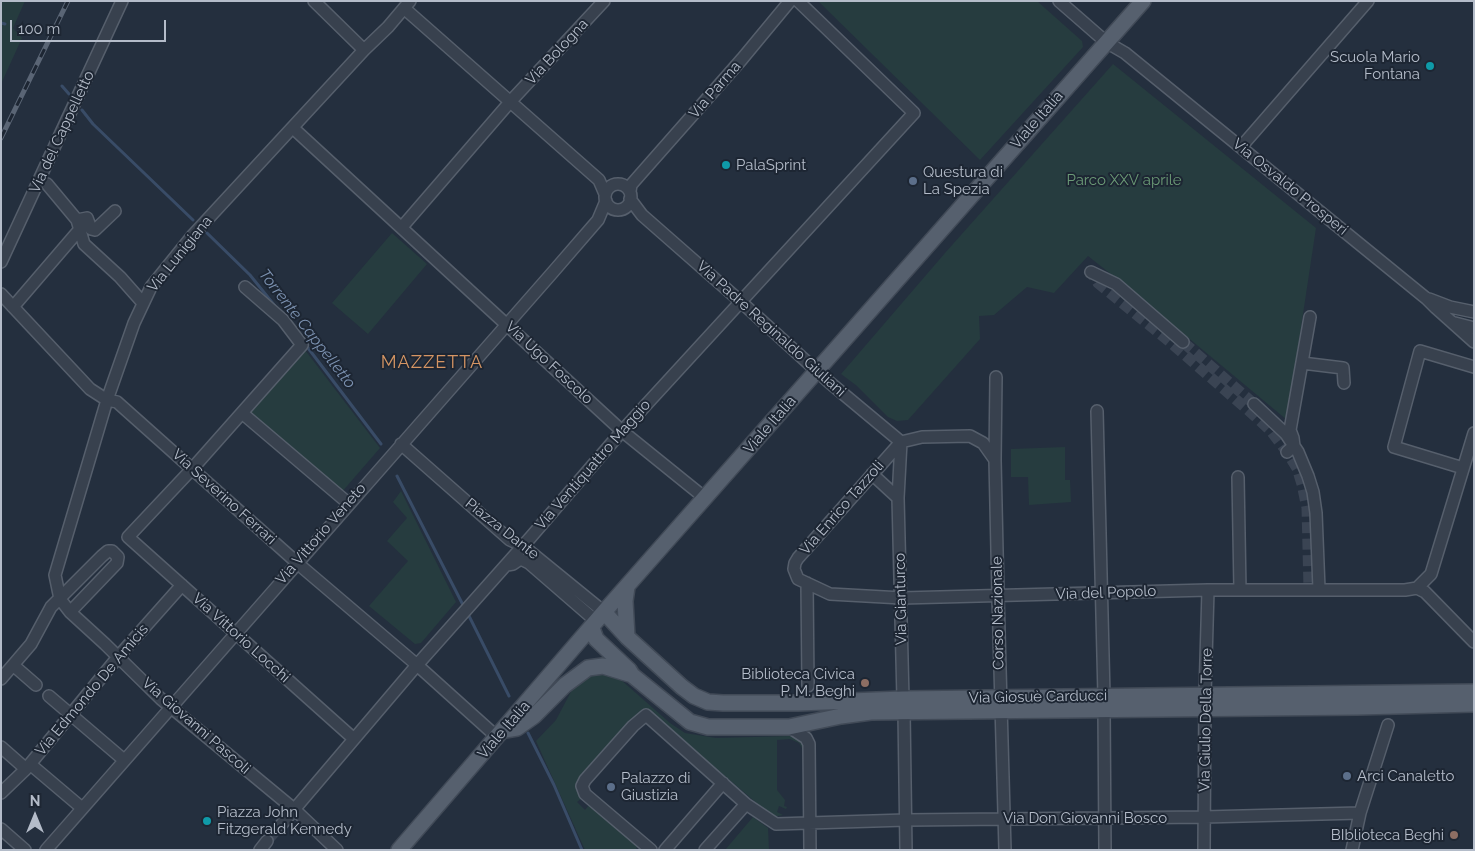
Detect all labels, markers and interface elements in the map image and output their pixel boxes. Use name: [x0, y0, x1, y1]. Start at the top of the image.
scale bar: [12, 10, 169, 42]
street label: Via Bologna: [522, 15, 592, 89]
text: 100 m: [18, 20, 60, 38]
place label: Scuola Mario Fontana: [1330, 48, 1420, 83]
street label: Via Parma: [685, 58, 745, 122]
marker: Scuola Mario Fontana: [1424, 60, 1436, 72]
street label: Via del Cappelletto: [26, 68, 98, 196]
street label: Viale Italia: [1007, 87, 1067, 153]
street label: Via Osvaldo Prosperi: [1229, 135, 1351, 239]
place label: PalaSprint: [736, 156, 806, 174]
marker: PalaSprint: [720, 159, 732, 171]
place label: Questura di La Spezia: [923, 163, 1003, 198]
park label: Parco XXV aprile: [1066, 171, 1182, 189]
marker: Questura di La Spezia: [907, 175, 919, 187]
street label: Via Lunigiana: [144, 212, 216, 296]
street label: Via Padre Reginaldo Giuliani: [693, 257, 849, 401]
water label: Torrente Cappelletto: [254, 265, 360, 393]
street label: Via Ugo Foscolo: [501, 318, 597, 408]
district label: MAZZETTA: [380, 352, 484, 374]
street label: Viale Italia: [740, 392, 800, 458]
street label: Via Ventiquattro Maggio: [532, 396, 654, 534]
street label: Via Severino Ferrari: [168, 445, 280, 549]
street label: Via Enrico Tazzoli: [796, 457, 888, 559]
street label: Via Vittorio Veneto: [272, 480, 370, 588]
street label: Piazza Dante: [461, 495, 543, 563]
street label: Via Gianturco: [891, 553, 911, 645]
street label: Corso Nazionale: [988, 556, 1008, 670]
street label: Via del Popolo: [1055, 582, 1157, 604]
street label: Via Vittorio Locchi: [189, 590, 293, 686]
street label: Via Edmondo De Amicis: [32, 620, 152, 760]
street label: Via Giulio Della Torre: [1196, 648, 1216, 792]
place label: Biblioteca Civica P. M. Beghi: [741, 665, 855, 700]
street label: Via Giovanni Pascoli: [138, 674, 254, 778]
marker: Biblioteca Civica P. M. Beghi: [859, 677, 871, 689]
street label: Via Giosuè Carducci: [969, 687, 1107, 707]
street label: Viale Italia: [474, 697, 534, 763]
place label: Arci Canaletto: [1357, 767, 1455, 785]
place label: Palazzo di Giustizia: [621, 769, 691, 804]
marker: Arci Canaletto: [1341, 770, 1353, 782]
marker: Palazzo di Giustizia: [605, 781, 617, 793]
north arrow: [10, 791, 60, 841]
text: N: [30, 793, 40, 809]
place label: Piazza John Fitzgerald Kennedy: [217, 803, 352, 838]
street label: Via Don Giovanni Bosco: [1003, 809, 1167, 827]
marker: Piazza John Fitzgerald Kennedy: [201, 815, 213, 827]
place label: BIblioteca Beghi: [1331, 826, 1444, 844]
marker: BIblioteca Beghi: [1448, 829, 1460, 841]

